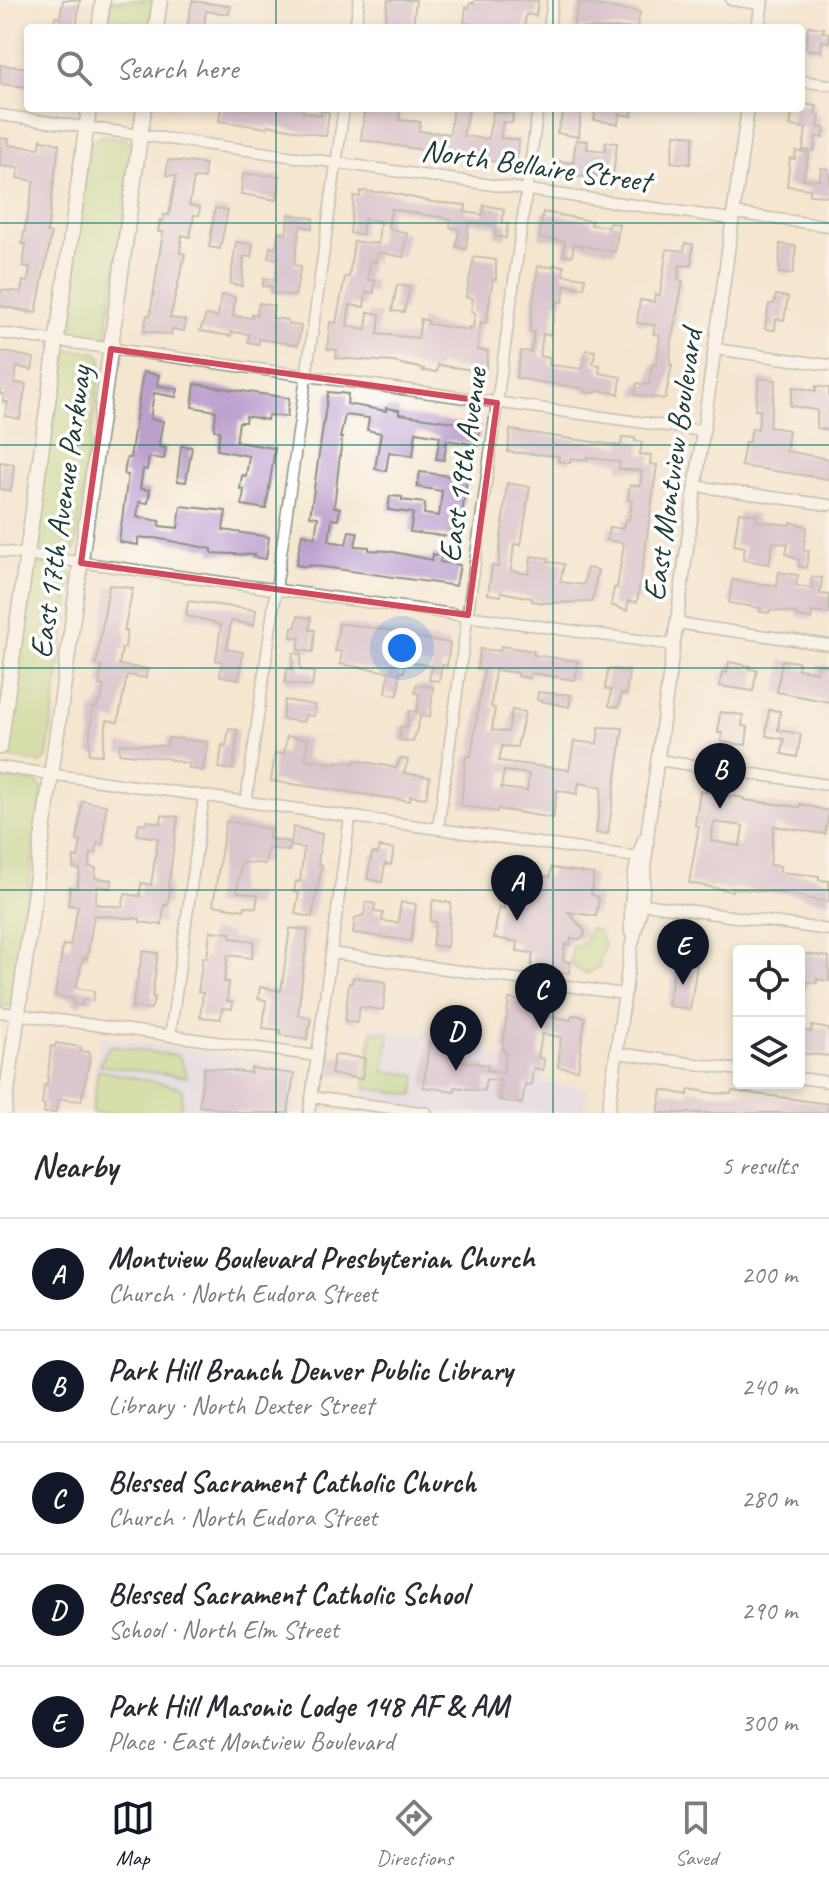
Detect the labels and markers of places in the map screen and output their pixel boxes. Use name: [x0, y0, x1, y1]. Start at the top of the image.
pin: B: [694, 743, 746, 809]
pin: A: [491, 855, 543, 921]
pin: E: [657, 919, 709, 985]
pin: C: [515, 963, 567, 1029]
pin: D: [430, 1005, 482, 1071]

